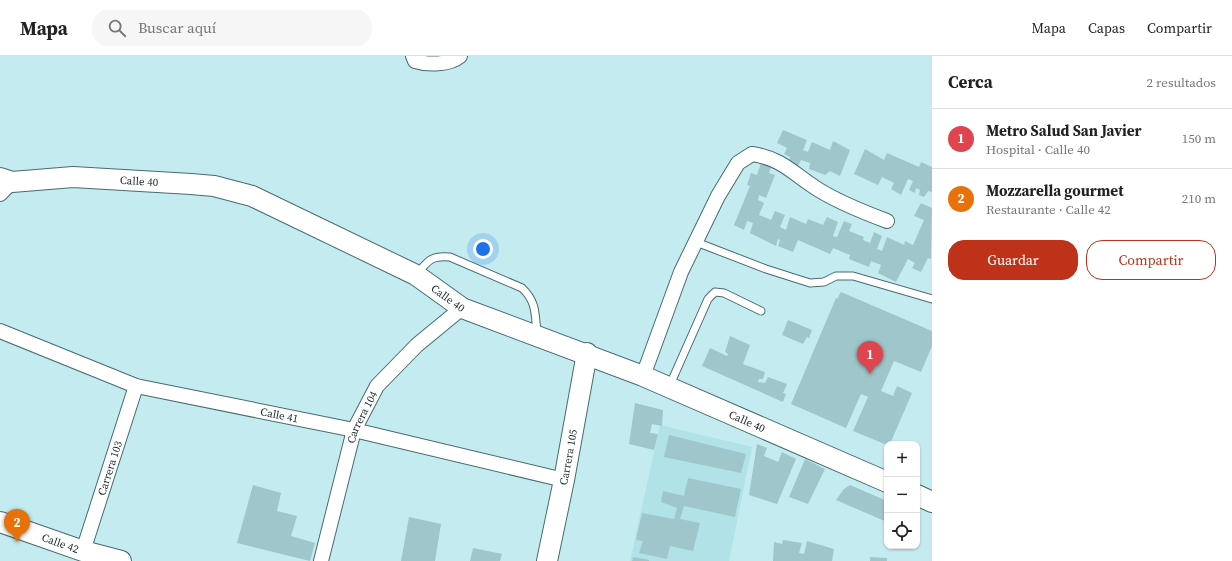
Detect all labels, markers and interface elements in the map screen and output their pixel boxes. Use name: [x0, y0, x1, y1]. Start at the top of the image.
search box: [92, 10, 372, 46]
text: Mapa: [20, 15, 68, 41]
icon: search: [106, 17, 128, 39]
text: Buscar aquí: [138, 17, 216, 38]
text: Mapa: [1031, 18, 1066, 38]
text: Capas: [1088, 18, 1125, 38]
text: Compartir: [1147, 18, 1212, 38]
text: Cerca: [948, 70, 993, 94]
text: 2 resultados: [1146, 74, 1216, 91]
text: Metro Salud San Javier: [986, 120, 1142, 141]
text: 1: [957, 130, 965, 147]
text: 150 m: [1182, 130, 1216, 147]
text: Hospital · Calle 40: [986, 141, 1090, 158]
street label: Calle 40: [119, 173, 159, 190]
text: Mozzarella gourmet: [986, 180, 1124, 201]
text: 2: [957, 190, 965, 207]
text: 210 m: [1182, 190, 1216, 207]
text: Restaurante · Calle 42: [986, 201, 1111, 218]
your location: [473, 239, 493, 259]
button: Guardar: [948, 240, 1078, 280]
button: Compartir: [1086, 240, 1216, 280]
street label: Calle 40: [428, 281, 468, 316]
pin: 1: [857, 341, 883, 374]
street label: Carrera 104: [344, 388, 381, 445]
street label: Calle 41: [259, 404, 300, 427]
street label: Calle 40: [726, 407, 768, 436]
street label: Carrera 105: [556, 428, 581, 487]
street label: Carrera 103: [94, 439, 126, 498]
map controls: [884, 441, 920, 549]
button: +: [884, 441, 920, 477]
button: −: [884, 477, 920, 513]
pin: 2: [4, 509, 30, 542]
button: locate: [884, 513, 920, 549]
street label: Calle 42: [40, 530, 81, 557]

